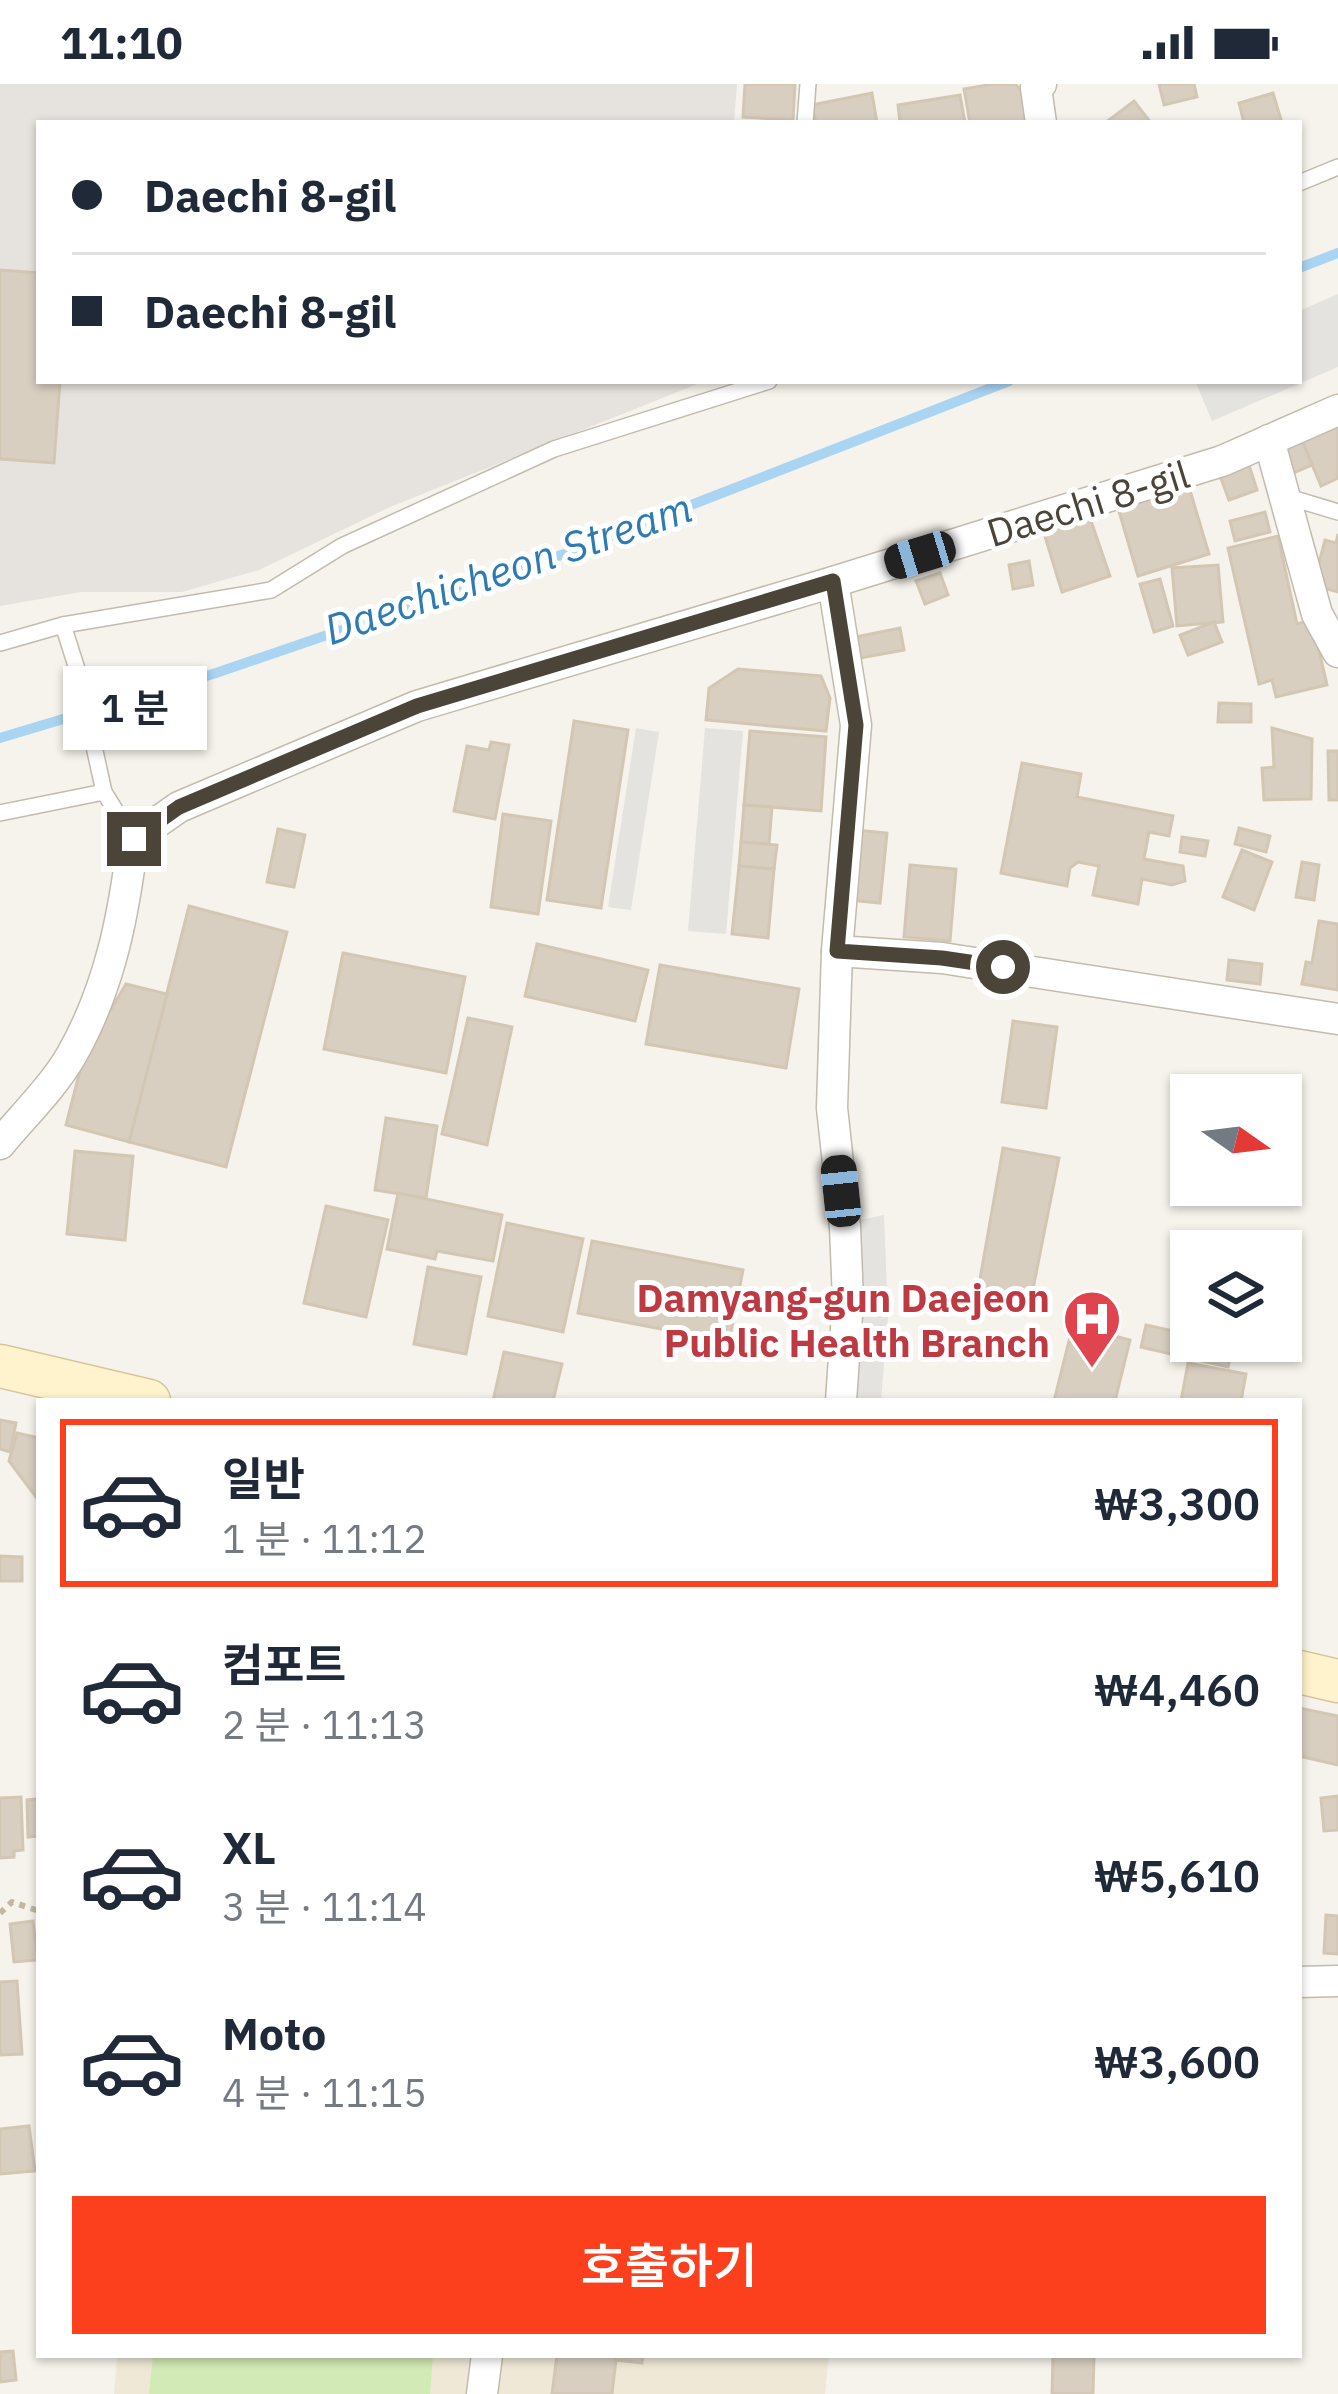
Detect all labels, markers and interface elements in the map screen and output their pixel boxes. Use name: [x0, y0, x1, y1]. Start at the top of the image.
text: 11:10: [60, 13, 183, 71]
text: Daechi 8-gil: [144, 166, 396, 224]
text: Daechi 8-gil: [144, 282, 396, 340]
street label: Daechi 8-gil: [981, 448, 1195, 558]
water label: Daechicheon Stream: [317, 479, 699, 657]
car: [880, 527, 960, 583]
callout: 1 분: [62, 665, 206, 749]
text: 1 분: [101, 682, 169, 733]
route end: [107, 812, 161, 866]
route start: [976, 940, 1030, 994]
north arrow: [1170, 1074, 1302, 1206]
map controls: [1170, 1074, 1302, 1362]
car: [819, 1153, 863, 1229]
button: layers: [1170, 1230, 1302, 1362]
place label: Damyang-gun Daejeon Public Health Branch: [636, 1272, 1050, 1368]
hospital icon: Damyang-gun Daejeon Public Health Branch: [1061, 1288, 1123, 1370]
icon: car: [78, 1449, 186, 1557]
text: 일반: [222, 1449, 305, 1507]
text: ₩3,300: [1093, 1474, 1260, 1532]
text: 1 분 · 11:12: [222, 1513, 427, 1564]
icon: car: [78, 1635, 186, 1743]
text: 컴포트: [222, 1635, 346, 1693]
text: ₩4,460: [1093, 1660, 1260, 1718]
text: 2 분 · 11:13: [222, 1699, 427, 1750]
text: XL: [222, 1818, 276, 1876]
icon: car: [78, 1821, 186, 1929]
text: ₩5,610: [1093, 1846, 1260, 1904]
text: 3 분 · 11:14: [222, 1881, 427, 1932]
text: Moto: [222, 2004, 326, 2062]
icon: car: [78, 2007, 186, 2115]
text: ₩3,600: [1093, 2032, 1260, 2090]
text: 4 분 · 11:15: [222, 2067, 427, 2118]
button: 호출하기: [72, 2196, 1266, 2334]

